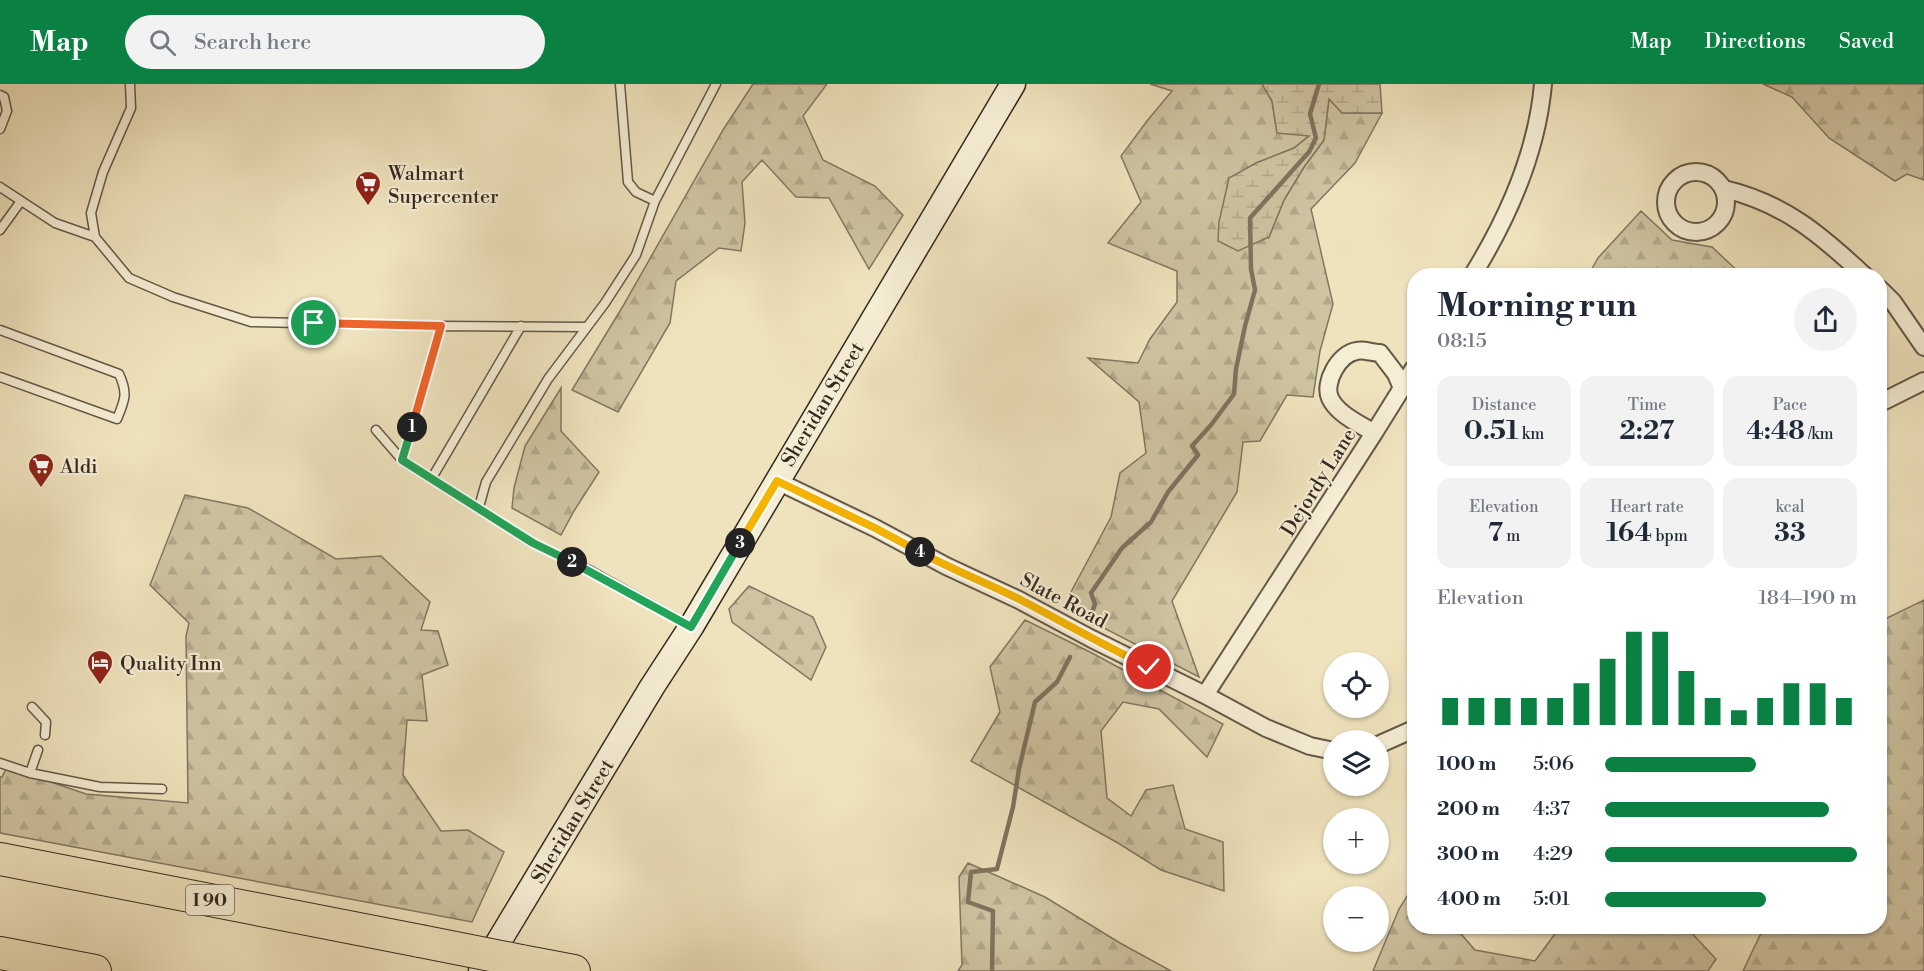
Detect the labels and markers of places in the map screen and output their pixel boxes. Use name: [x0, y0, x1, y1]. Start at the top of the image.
place label: Walmart Supercenter: [387, 162, 499, 210]
supermarket icon: Walmart Supercenter: [353, 169, 383, 207]
pin: [288, 297, 339, 348]
pin: 1: [397, 412, 427, 442]
supermarket icon: Aldi: [26, 451, 56, 489]
place label: Aldi: [59, 455, 98, 480]
pin: 3: [725, 528, 755, 558]
pin: 4: [905, 537, 935, 567]
pin: 2: [557, 547, 587, 577]
pin: [1123, 641, 1174, 692]
hotel icon: Quality Inn: [85, 648, 115, 686]
place label: Quality Inn: [120, 652, 222, 677]

